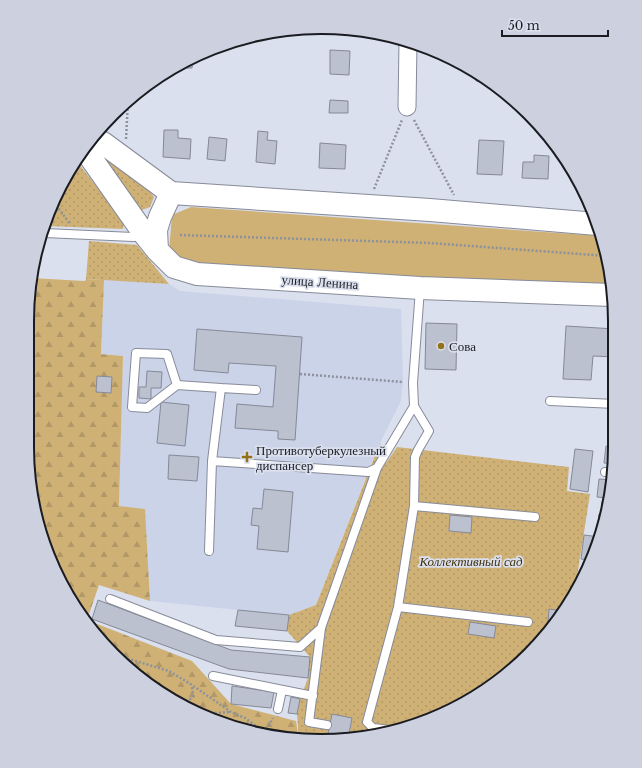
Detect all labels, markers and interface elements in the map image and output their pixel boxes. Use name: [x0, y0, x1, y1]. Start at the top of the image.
scale bar: [502, 12, 608, 38]
text: 50 m: [508, 18, 540, 33]
street label: улица Ленина: [281, 271, 359, 293]
place label: Сова: [449, 338, 476, 355]
marker: Сова: [436, 341, 446, 351]
place label: Противотуберкулезный диспансер: [256, 442, 386, 474]
marker: Противотуберкулезный диспансер: [241, 451, 253, 463]
park label: Коллективный сад: [418, 553, 523, 570]

